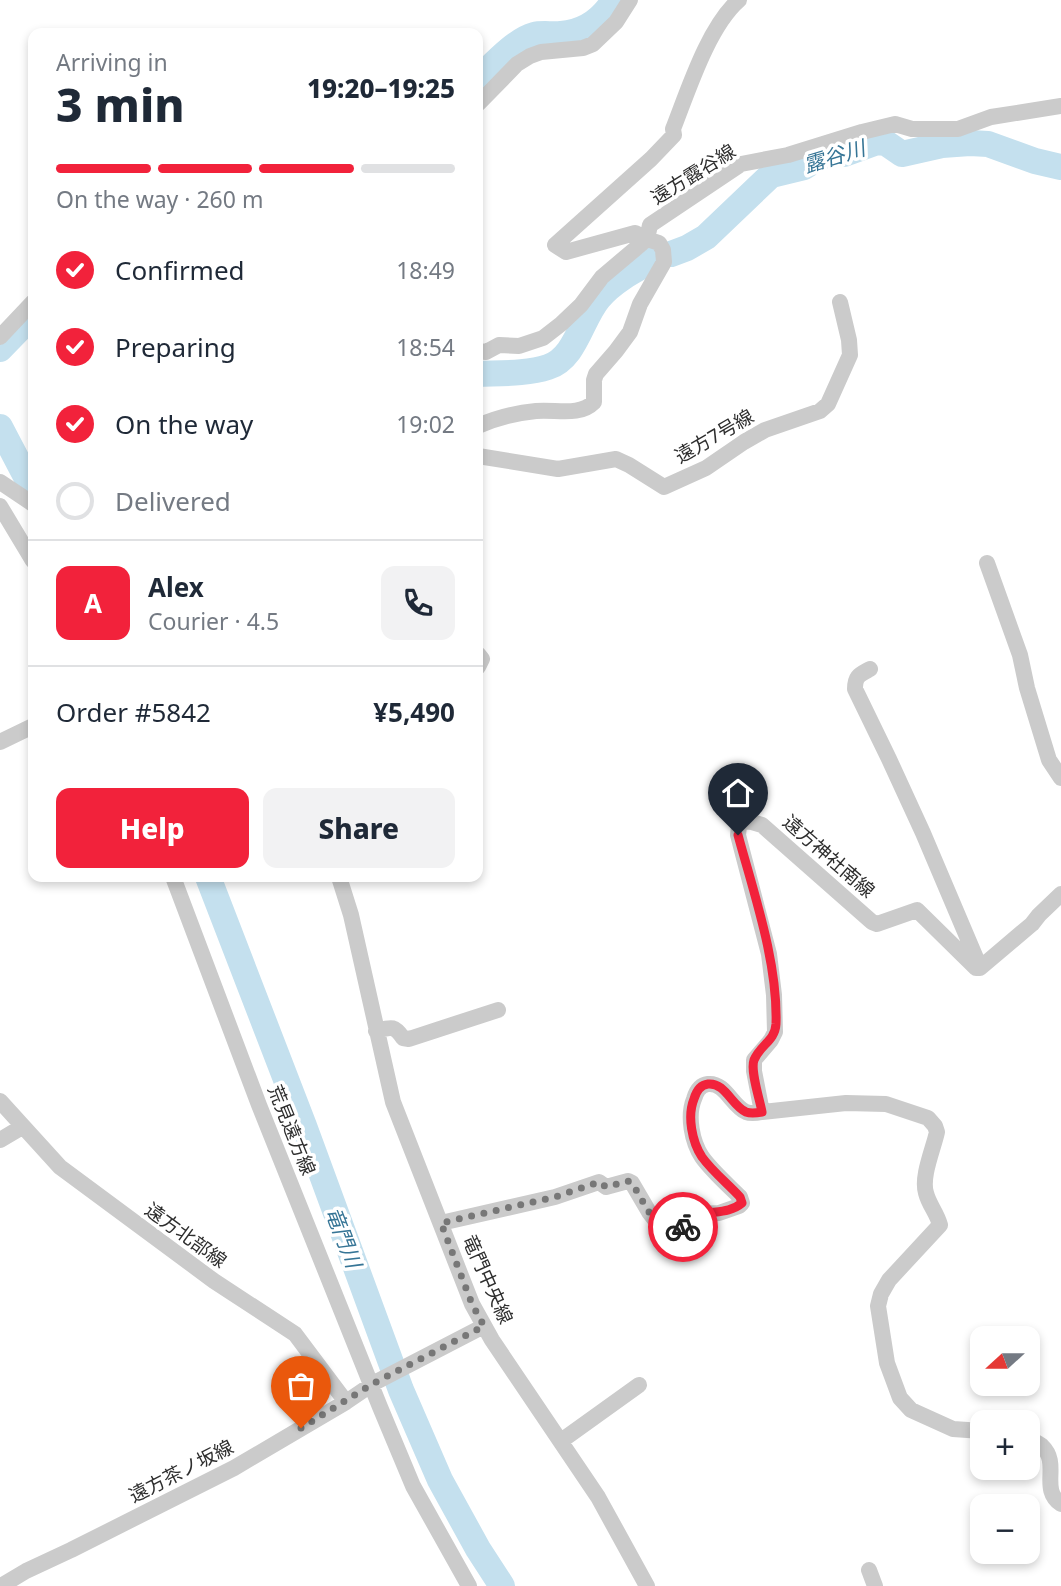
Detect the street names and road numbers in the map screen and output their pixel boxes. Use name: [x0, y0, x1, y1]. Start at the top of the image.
street label: 遠方露谷線: [646, 138, 740, 210]
street label: 遠方7号線: [670, 403, 758, 469]
street label: 遠方神社南線: [777, 809, 881, 903]
street label: 荒見遠方線: [262, 1081, 322, 1179]
street label: 遠方北部線: [140, 1197, 232, 1273]
street label: 竜門中央線: [457, 1230, 519, 1328]
street label: 遠方茶ノ坂線: [124, 1434, 238, 1508]

